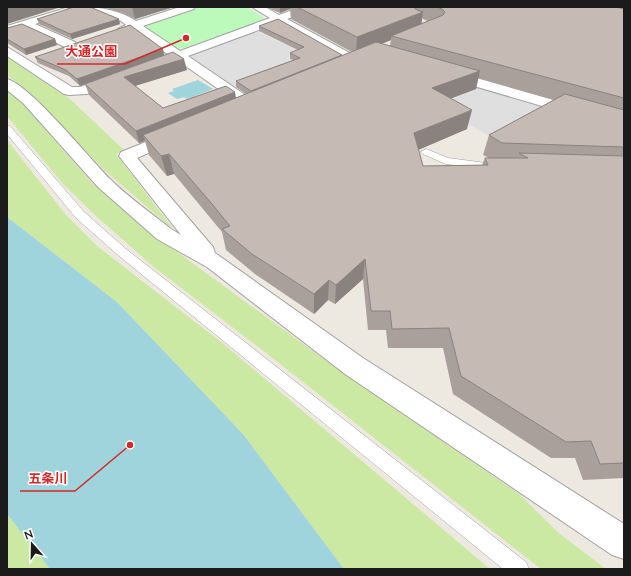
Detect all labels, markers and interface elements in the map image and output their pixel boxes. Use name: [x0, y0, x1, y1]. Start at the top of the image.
callout: 大通公園: [57, 39, 125, 64]
text: 大通公園: [65, 43, 117, 59]
callout: 五条川: [20, 466, 75, 491]
text: 五条川: [28, 470, 68, 486]
north arrow: [12, 524, 52, 564]
text: N: [22, 527, 35, 542]

